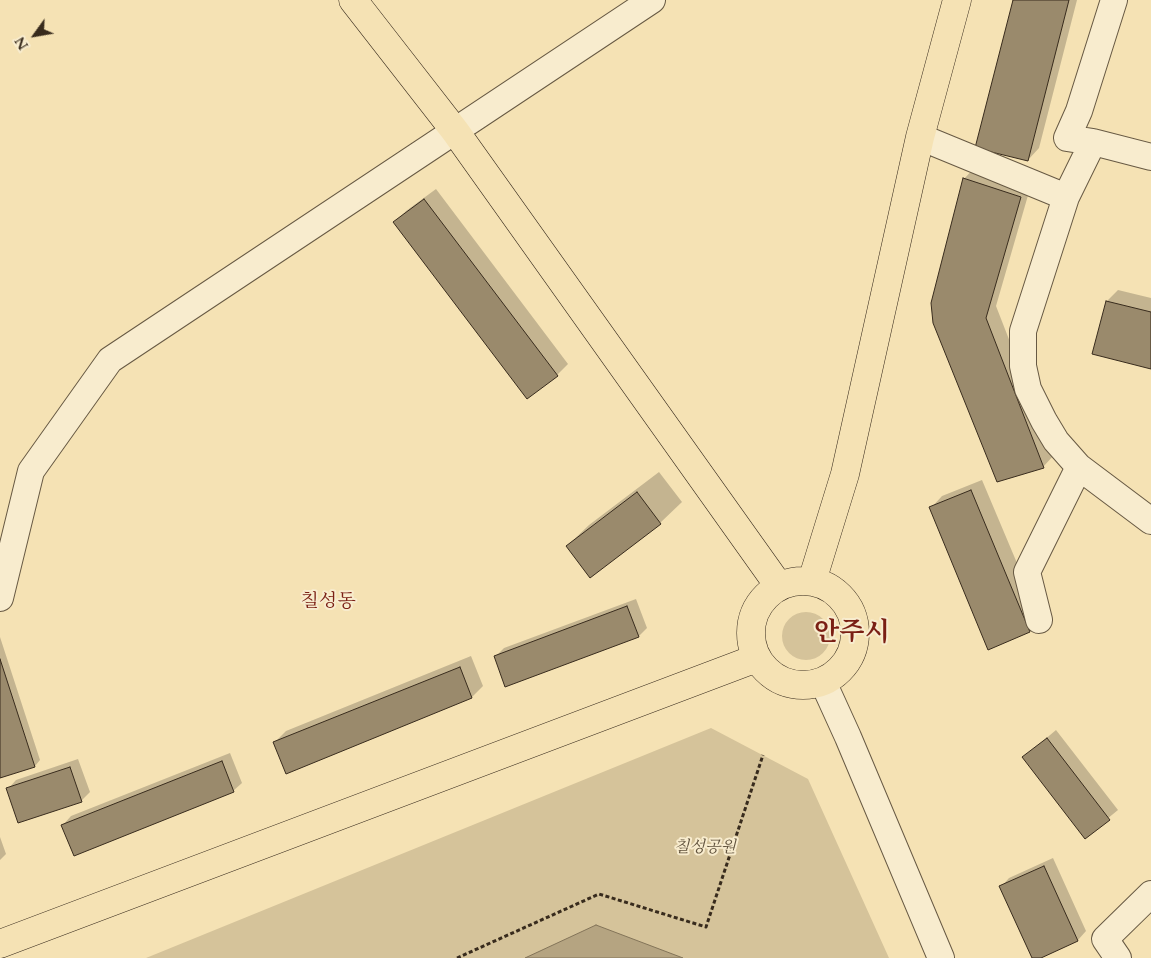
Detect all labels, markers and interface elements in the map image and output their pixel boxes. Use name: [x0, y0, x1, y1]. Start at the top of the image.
north arrow: [10, 10, 60, 60]
text: N: [11, 33, 33, 53]
district label: 칠성동: [300, 592, 356, 614]
district label: 안주시: [814, 618, 890, 650]
park label: 칠성공원: [674, 838, 736, 858]

